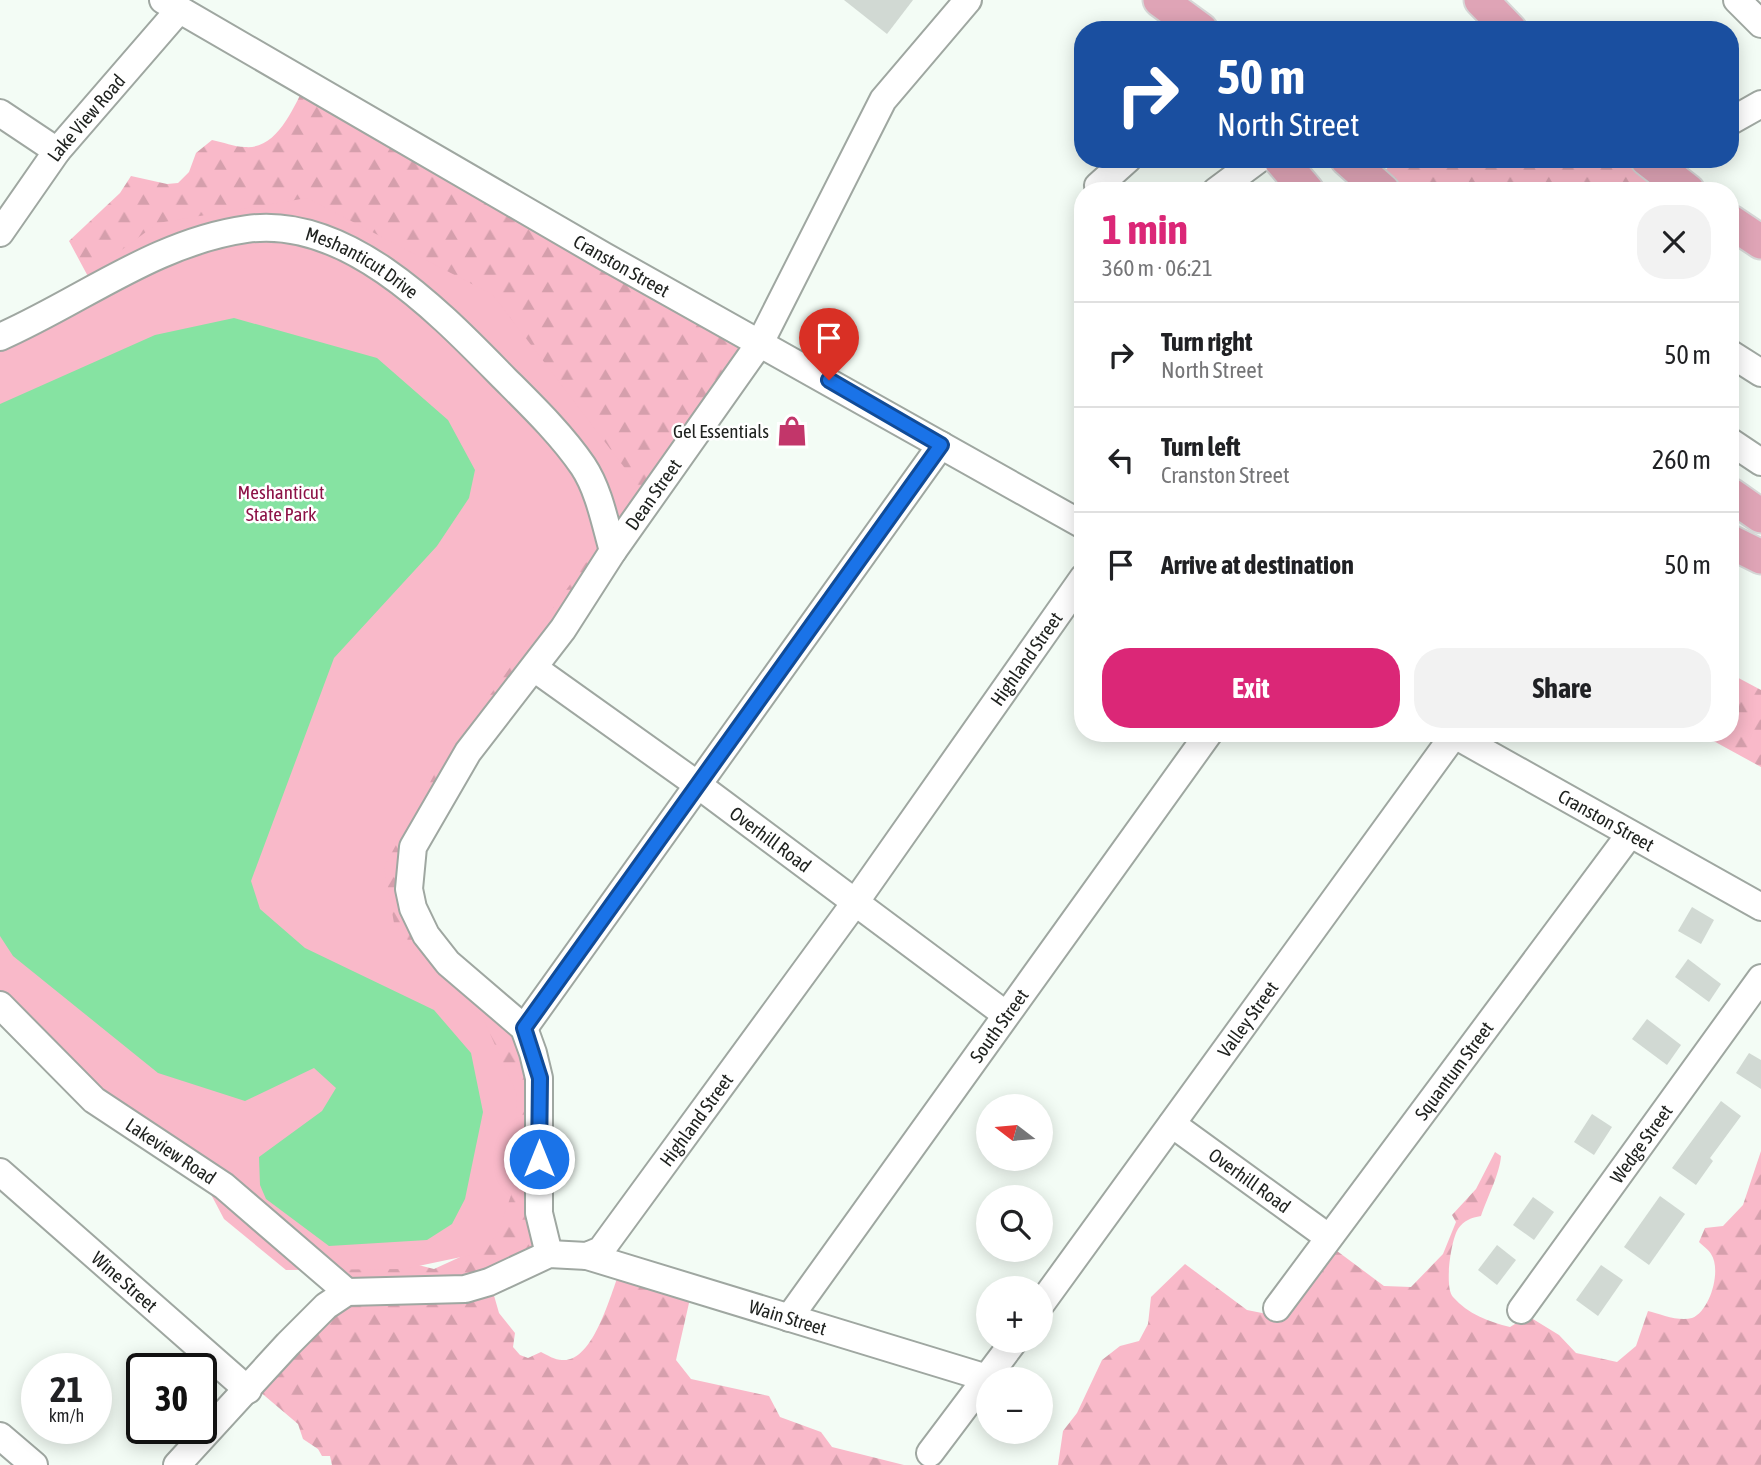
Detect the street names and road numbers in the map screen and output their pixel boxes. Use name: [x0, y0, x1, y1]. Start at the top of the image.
street label: Lake View Road: [42, 70, 129, 165]
street label: Meshanticut Drive: [303, 222, 423, 303]
street label: Cranston Street: [570, 230, 673, 301]
street label: Dean Street: [621, 455, 686, 534]
street label: Highland Street: [986, 608, 1067, 710]
street label: Cranston Street: [1554, 784, 1658, 856]
street label: Overhill Road: [726, 802, 815, 877]
street label: Valley Street: [1213, 977, 1283, 1061]
street label: South Street: [965, 985, 1033, 1067]
street label: Squantum Street: [1410, 1017, 1498, 1124]
street label: Highland Street: [655, 1069, 737, 1170]
street label: Wedge Street: [1605, 1100, 1677, 1187]
street label: Lakeview Road: [122, 1113, 220, 1189]
street label: Overhill Road: [1205, 1143, 1295, 1217]
street label: Wine Street: [87, 1247, 162, 1316]
street label: Wain Street: [746, 1295, 829, 1339]

